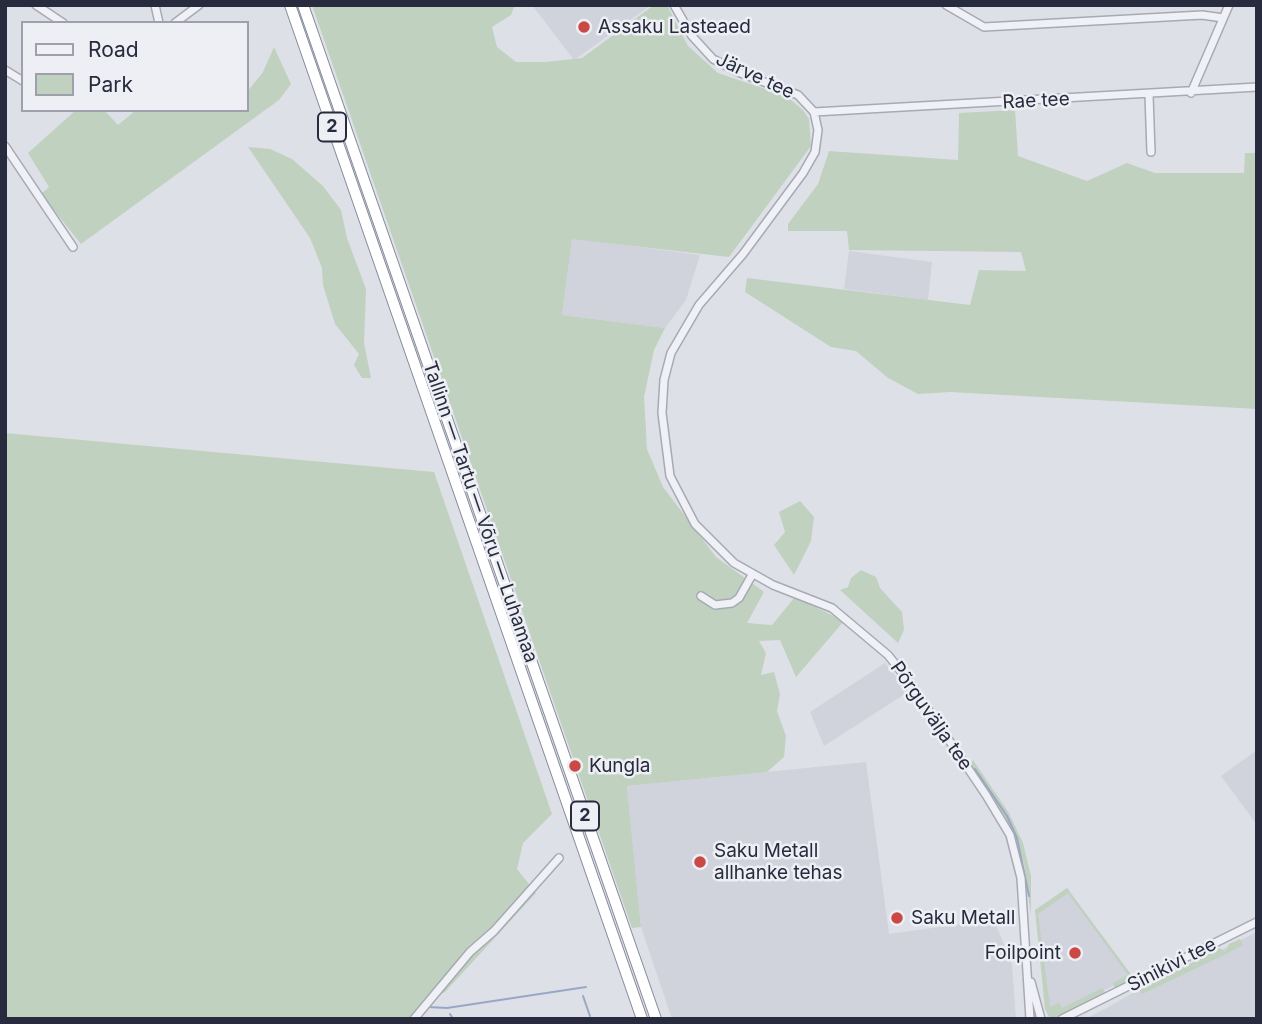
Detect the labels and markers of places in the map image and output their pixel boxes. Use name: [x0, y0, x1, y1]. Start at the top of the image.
place label: Assaku Lasteaed: [598, 16, 751, 38]
marker: Assaku Lasteaed: [576, 19, 592, 35]
place label: Kungla: [589, 755, 651, 777]
marker: Kungla: [567, 758, 583, 774]
place label: Saku Metall allhanke tehas: [714, 840, 842, 884]
marker: Saku Metall allhanke tehas: [692, 854, 708, 870]
place label: Saku Metall: [911, 907, 1015, 929]
marker: Saku Metall: [889, 910, 905, 926]
place label: Foilpoint: [985, 942, 1061, 964]
marker: Foilpoint: [1067, 945, 1083, 961]

